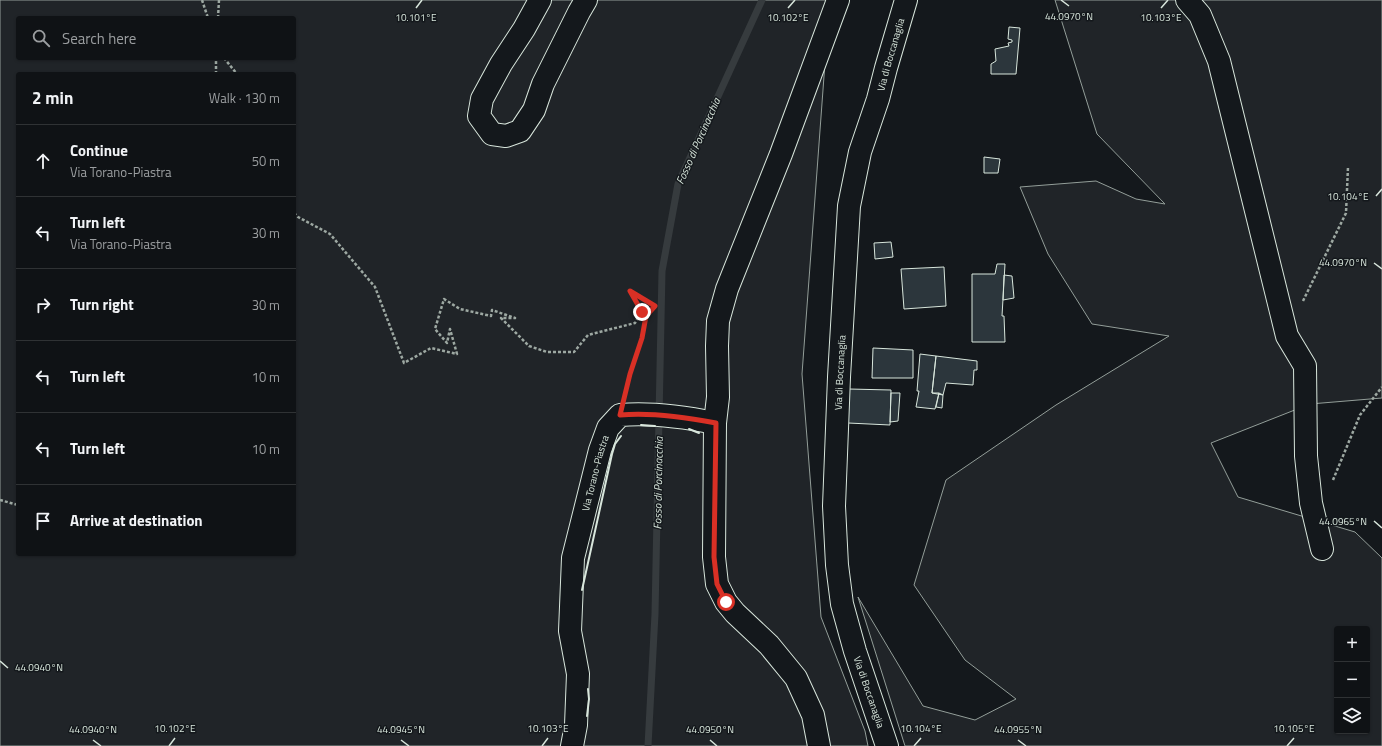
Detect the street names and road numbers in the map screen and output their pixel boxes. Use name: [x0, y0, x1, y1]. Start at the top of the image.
street label: Via di Boccanaglia: [873, 16, 908, 93]
street label: Via di Boccanaglia: [830, 335, 849, 410]
street label: Via Torano-Piastra: [578, 433, 612, 513]
street label: Via di Boccanaglia: [850, 654, 888, 730]

